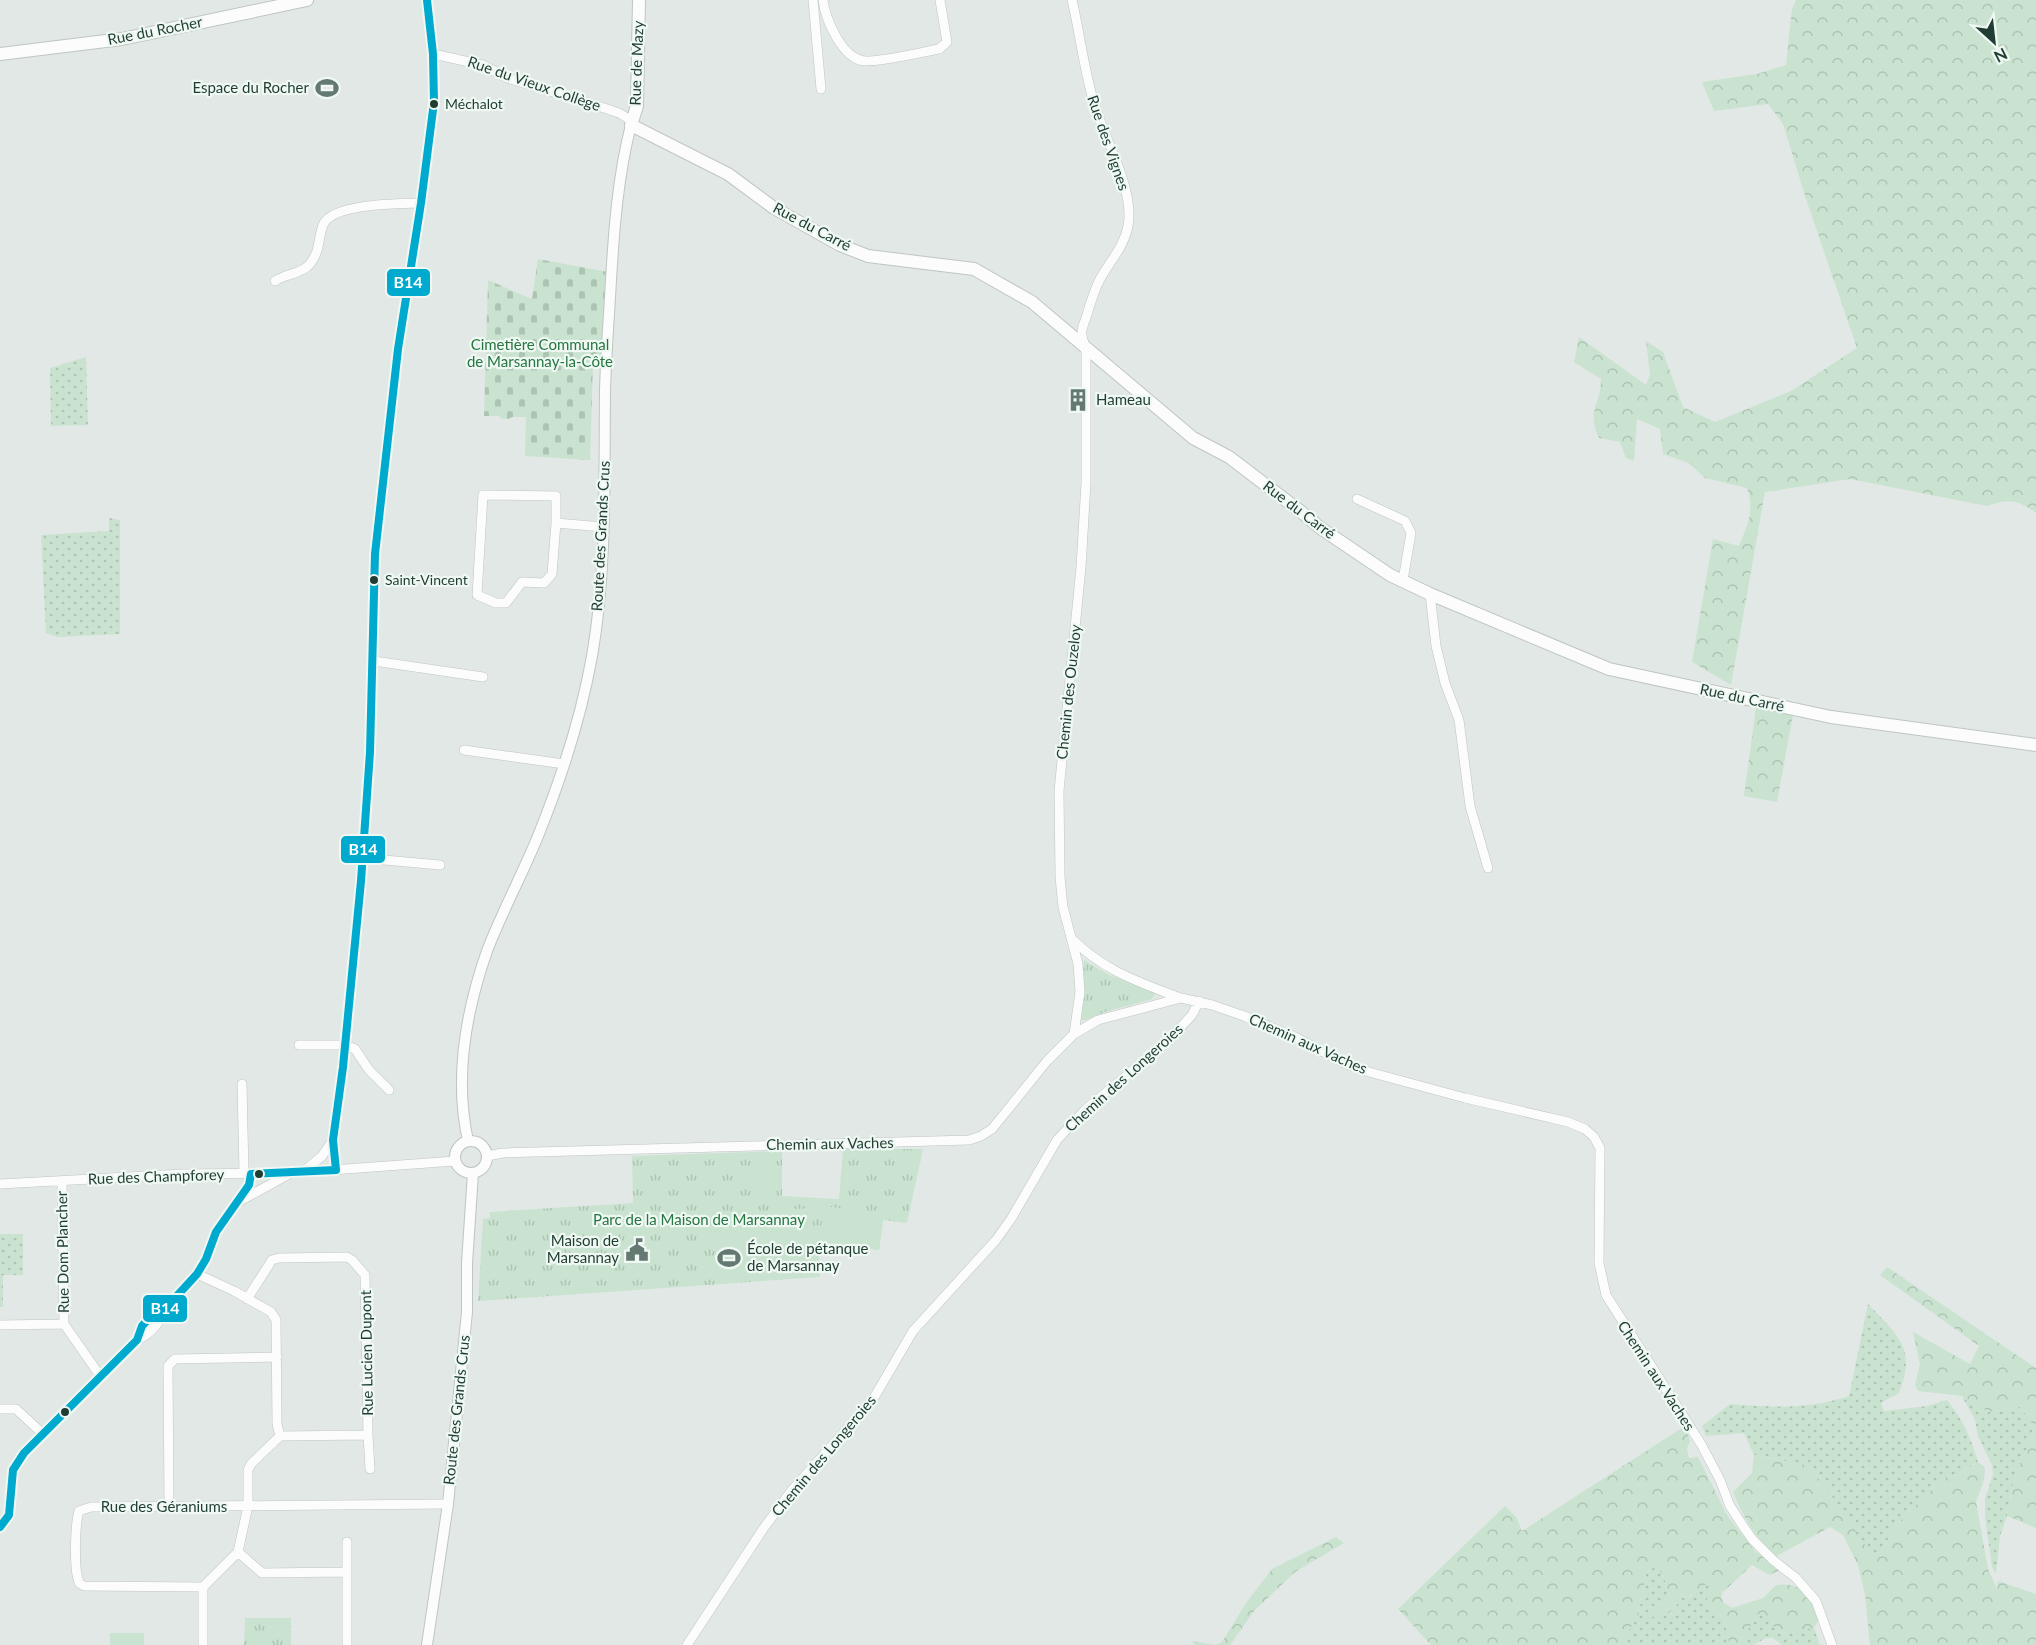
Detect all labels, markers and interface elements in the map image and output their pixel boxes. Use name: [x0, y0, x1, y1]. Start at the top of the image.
street label: Rue du Rocher: [106, 12, 204, 48]
north arrow: [1964, 12, 2024, 72]
street label: Rue de Mazy: [626, 20, 646, 106]
text: N: [1991, 45, 2011, 67]
street label: Rue du Vieux Collège: [465, 52, 603, 114]
sports icon: Espace du Rocher: [314, 75, 340, 101]
place label: Espace du Rocher: [192, 78, 310, 96]
street label: Rue des Vignes: [1084, 93, 1134, 193]
place label: Méchalot: [445, 95, 503, 112]
marker: Méchalot: [428, 98, 440, 110]
street label: Rue du Carré: [770, 198, 855, 254]
line badge: B14: [386, 268, 431, 297]
text: B14: [393, 272, 423, 291]
park label: Cimetière Communal de Marsannay-la-Côte: [467, 335, 613, 370]
building icon: Hameau: [1065, 387, 1091, 413]
place label: Hameau: [1096, 390, 1151, 408]
street label: Route des Grands Crus: [587, 460, 613, 612]
street label: Rue du Carré: [1260, 476, 1339, 542]
place label: Saint-Vincent: [385, 571, 468, 588]
marker: Saint-Vincent: [368, 574, 380, 586]
street label: Chemin des Ouzeloy: [1052, 623, 1084, 760]
street label: Rue du Carré: [1698, 679, 1786, 715]
line badge: B14: [340, 835, 386, 864]
text: B14: [348, 839, 378, 858]
street label: Chemin aux Vaches: [1247, 1009, 1370, 1077]
street label: Chemin des Longeroies: [1061, 1020, 1186, 1135]
street label: Chemin aux Vaches: [766, 1133, 894, 1153]
street label: Rue des Champforey: [87, 1165, 225, 1187]
unlabelled marker: [253, 1168, 265, 1180]
street label: Rue Dom Plancher: [52, 1190, 72, 1313]
park label: Parc de la Maison de Marsannay: [593, 1210, 805, 1228]
place label: Maison de Marsannay: [547, 1231, 619, 1266]
public building icon: Maison de Marsannay: [624, 1237, 650, 1263]
place label: École de pétanque de Marsannay: [747, 1239, 869, 1274]
sports icon: École de pétanque de Marsannay: [716, 1245, 742, 1271]
street label: Rue Lucien Dupont: [356, 1289, 376, 1416]
line badge: B14: [142, 1294, 188, 1323]
text: B14: [150, 1298, 180, 1317]
street label: Chemin aux Vaches: [1615, 1317, 1699, 1434]
street label: Route des Grands Crus: [439, 1334, 473, 1486]
street label: Chemin des Longeroies: [767, 1391, 879, 1520]
unlabelled marker: [59, 1406, 71, 1418]
street label: Rue des Géraniums: [101, 1497, 227, 1515]

